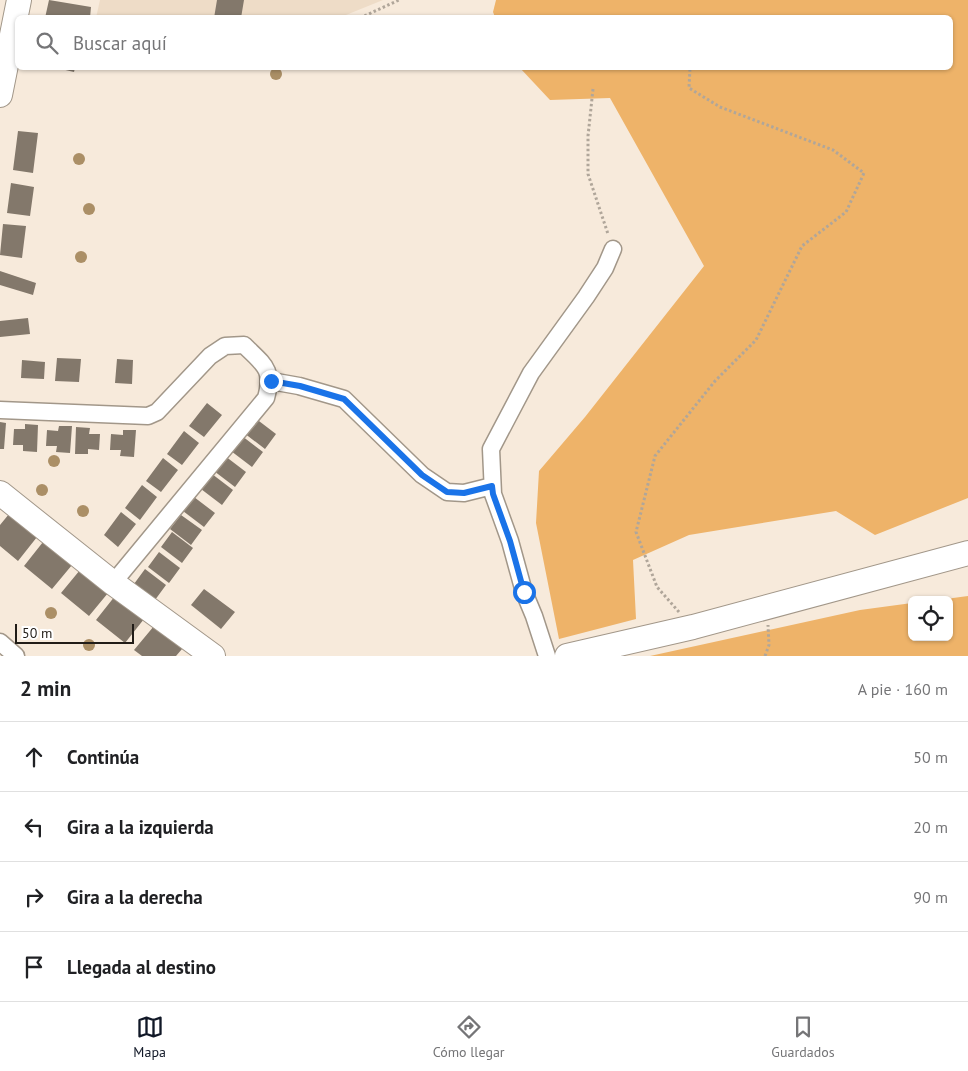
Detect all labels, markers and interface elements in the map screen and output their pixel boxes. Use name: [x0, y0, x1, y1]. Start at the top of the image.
search box: [15, 15, 953, 70]
icon: search: [33, 29, 61, 57]
text: Buscar aquí: [73, 31, 167, 55]
route end: [260, 370, 283, 393]
route start: [513, 581, 536, 604]
map controls: [908, 596, 953, 641]
button: locate: [908, 596, 953, 641]
scale bar: [15, 621, 134, 644]
text: 50 m: [22, 624, 52, 642]
text: 2 min: [20, 675, 71, 702]
text: A pie · 160 m: [858, 679, 948, 699]
icon: ahead: [20, 743, 48, 771]
text: Continúa: [67, 745, 139, 769]
text: 50 m: [913, 747, 948, 767]
icon: left: [20, 813, 48, 841]
text: Gira a la izquierda: [67, 815, 214, 839]
text: 20 m: [913, 817, 948, 837]
icon: right: [20, 883, 48, 911]
text: Gira a la derecha: [67, 885, 203, 909]
text: 90 m: [913, 887, 948, 907]
icon: arrive: [20, 953, 48, 981]
text: Llegada al destino: [67, 955, 216, 979]
tab: Mapa: [133, 1013, 166, 1061]
tab: Cómo llegar: [433, 1013, 505, 1061]
tab: Guardados: [771, 1013, 835, 1061]

